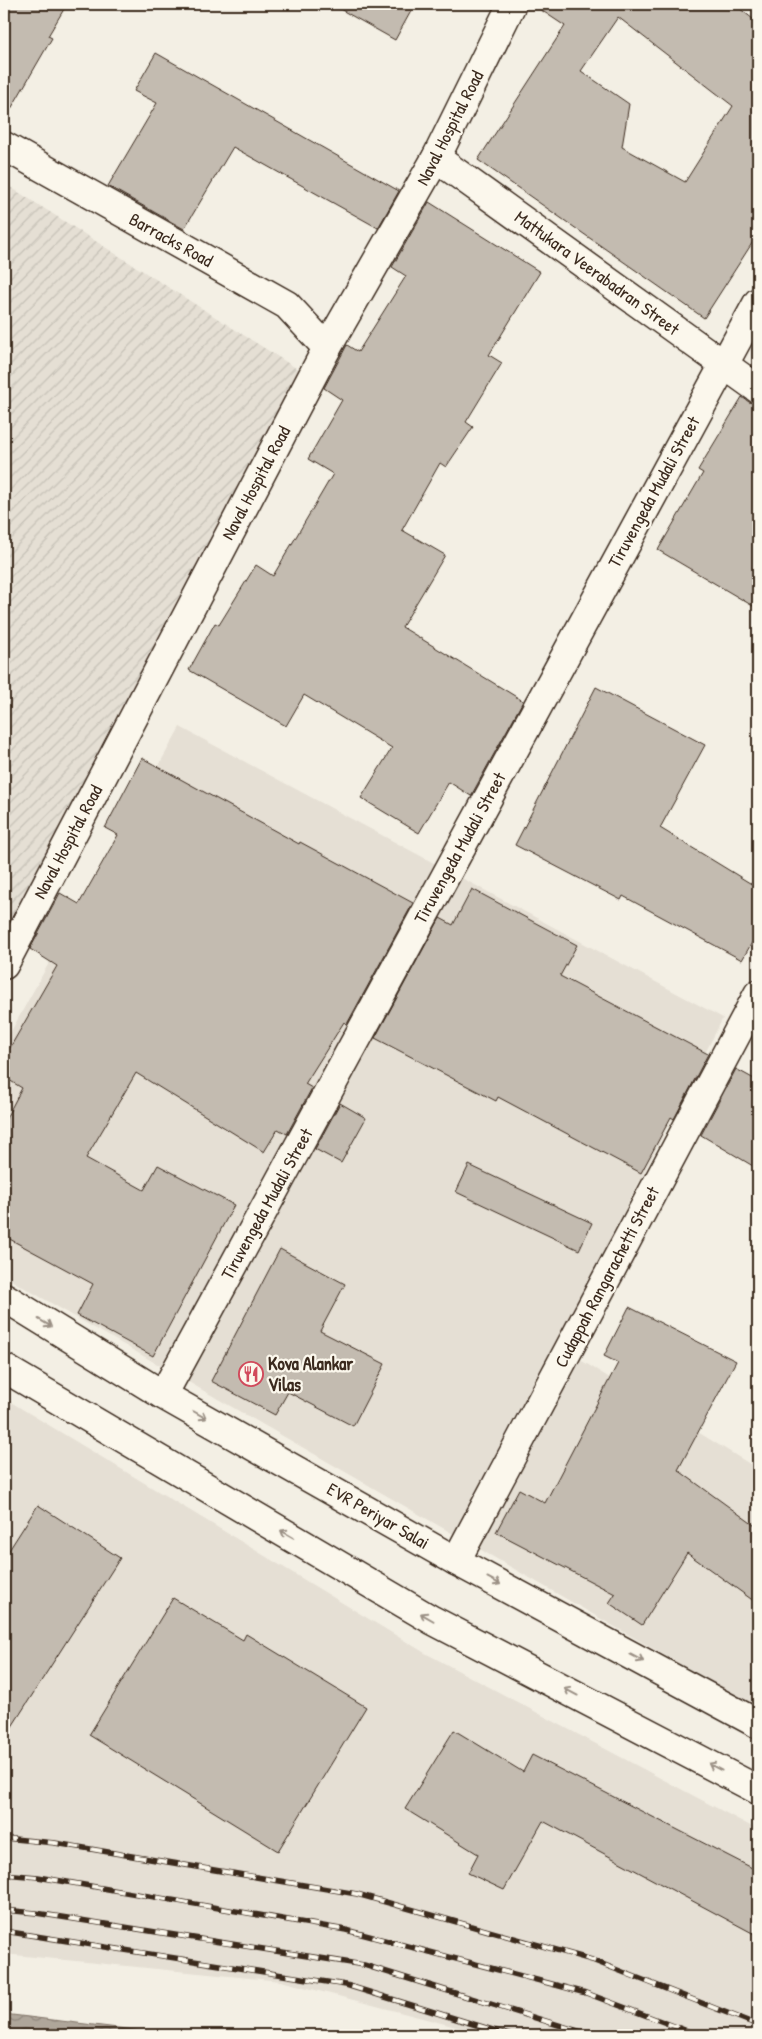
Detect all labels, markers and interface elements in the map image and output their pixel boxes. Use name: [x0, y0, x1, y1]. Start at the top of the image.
street label: Naval Hospital Road: [410, 66, 489, 190]
street label: Mattukara Veerabadran Street: [510, 204, 685, 341]
street label: Barracks Road: [125, 206, 218, 273]
street label: Tiruvengeda Mudali Street: [602, 411, 706, 572]
street label: Naval Hospital Road: [215, 421, 296, 544]
street label: Tiruvengeda Mudali Street: [408, 767, 512, 928]
street label: Naval Hospital Road: [27, 780, 108, 903]
street label: Tiruvengeda Mudali Street: [215, 1123, 319, 1284]
street label: Cudappah Rangarachetti Street: [548, 1181, 665, 1372]
one-way arrow: [38, 1318, 52, 1328]
place label: Kova Alankar Vilas: [268, 1351, 353, 1397]
restaurant icon: Kova Alankar Vilas: [238, 1361, 264, 1387]
one-way arrow: [192, 1411, 206, 1421]
street label: EVR Periyar Salai: [323, 1476, 434, 1555]
one-way arrow: [280, 1529, 294, 1539]
one-way arrow: [486, 1576, 501, 1586]
one-way arrow: [420, 1611, 435, 1621]
one-way arrow: [629, 1654, 643, 1664]
one-way arrow: [564, 1687, 579, 1696]
one-way arrow: [708, 1762, 723, 1771]

